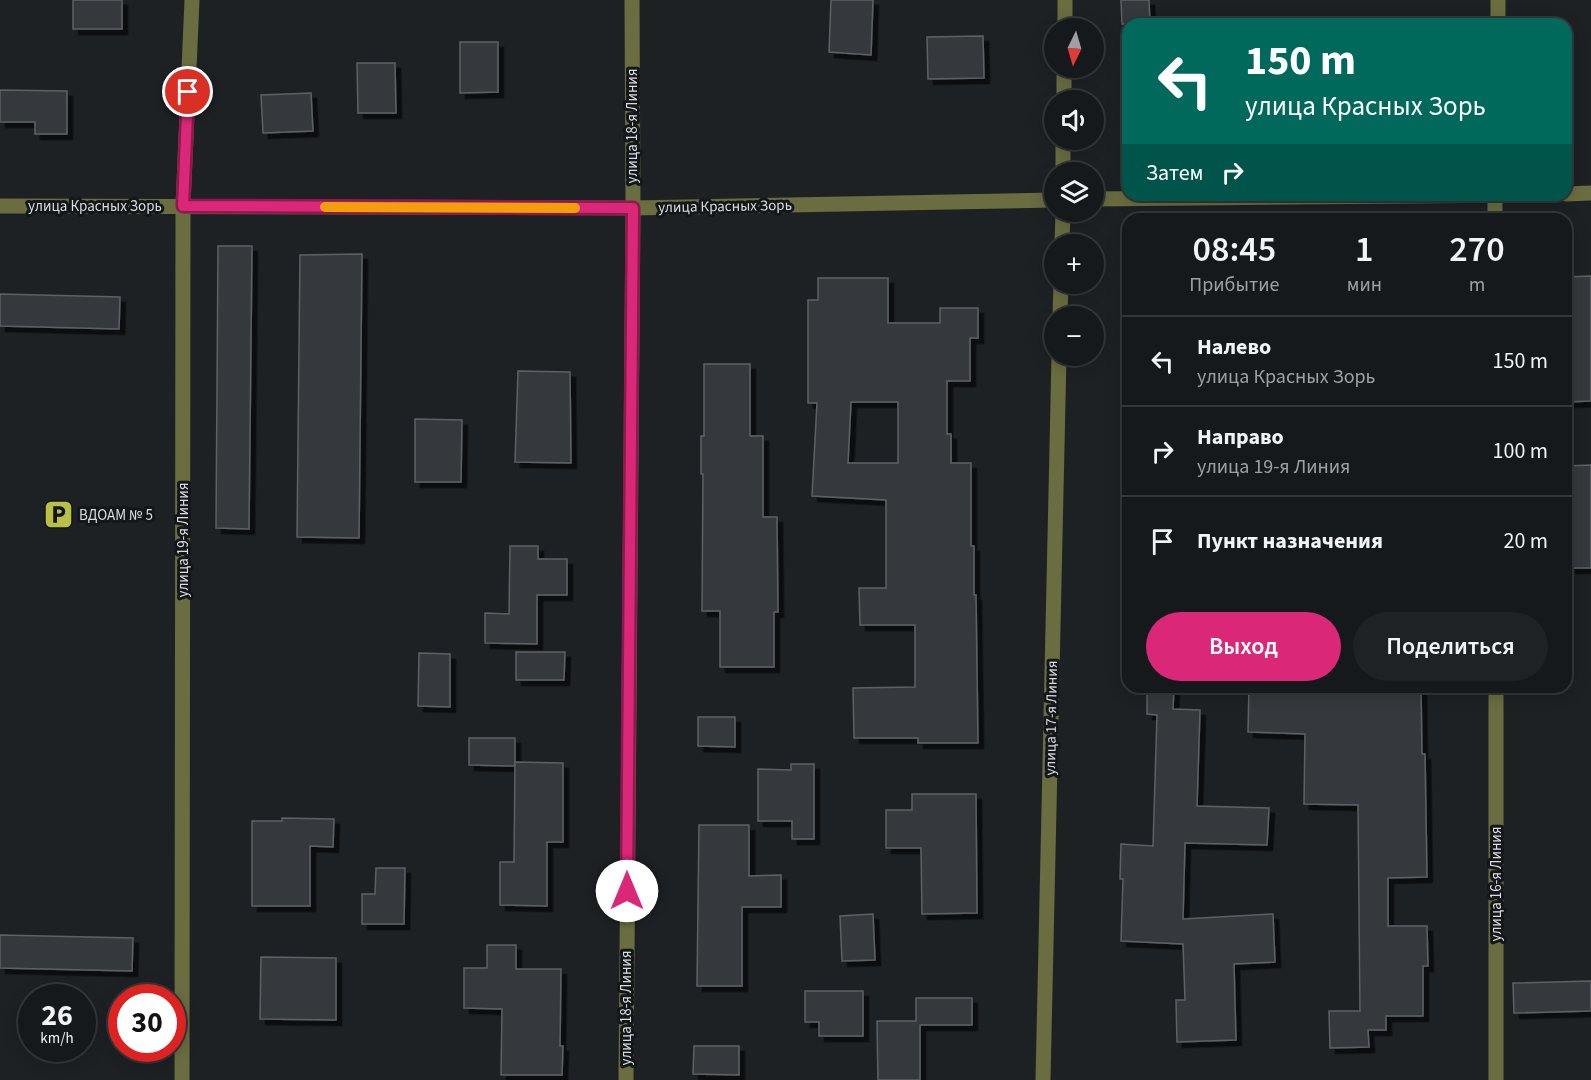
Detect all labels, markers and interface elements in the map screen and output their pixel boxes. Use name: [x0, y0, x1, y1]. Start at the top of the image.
north arrow: [1044, 18, 1104, 78]
map controls: [1044, 18, 1104, 366]
text: 150 m: [1245, 31, 1356, 91]
icon: left: [1146, 42, 1224, 120]
pin: [162, 66, 213, 117]
street label: улица 18-я Линия: [622, 68, 643, 184]
icon: arrive: [171, 75, 204, 108]
text: улица Красных Зорь: [1245, 87, 1486, 126]
button: sound: [1044, 90, 1104, 150]
icon: right: [1216, 156, 1249, 189]
text: Затем: [1146, 157, 1204, 189]
button: layers: [1044, 162, 1104, 222]
street label: улица Красных Зорь: [658, 195, 792, 218]
street label: улица Красных Зорь: [28, 196, 162, 217]
text: 08:45: [1192, 224, 1276, 275]
text: 1: [1355, 224, 1374, 275]
text: 270: [1449, 224, 1505, 275]
button: +: [1044, 234, 1104, 294]
text: Прибытие: [1189, 271, 1279, 299]
text: мин: [1347, 271, 1382, 299]
text: m: [1469, 271, 1485, 299]
button: −: [1044, 306, 1104, 366]
text: Налево: [1197, 331, 1271, 363]
icon: left: [1146, 345, 1179, 378]
text: 150 m: [1493, 345, 1548, 377]
text: улица Красных Зорь: [1197, 363, 1375, 391]
text: Направо: [1197, 421, 1284, 453]
icon: right: [1146, 435, 1179, 468]
text: 100 m: [1493, 435, 1548, 467]
text: улица 19-я Линия: [1197, 453, 1350, 481]
street label: улица 19-я Линия: [173, 482, 194, 598]
parking icon: ВДОАМ № 5: [42, 499, 74, 531]
place label: ВДОАМ № 5: [79, 505, 153, 526]
icon: arrive: [1146, 525, 1179, 558]
text: Пункт назначения: [1197, 525, 1383, 557]
text: 20 m: [1503, 525, 1548, 557]
button: Выход: [1146, 612, 1341, 681]
button: Поделиться: [1353, 612, 1548, 681]
street label: улица 17-я Линия: [1040, 660, 1063, 776]
street label: улица 16-я Линия: [1486, 826, 1507, 942]
position arrow: [595, 859, 659, 923]
street label: улица 18-я Линия: [616, 950, 637, 1066]
speed limit sign: 30: [108, 984, 186, 1062]
text: 26: [41, 994, 73, 1037]
text: km/h: [40, 1028, 74, 1049]

